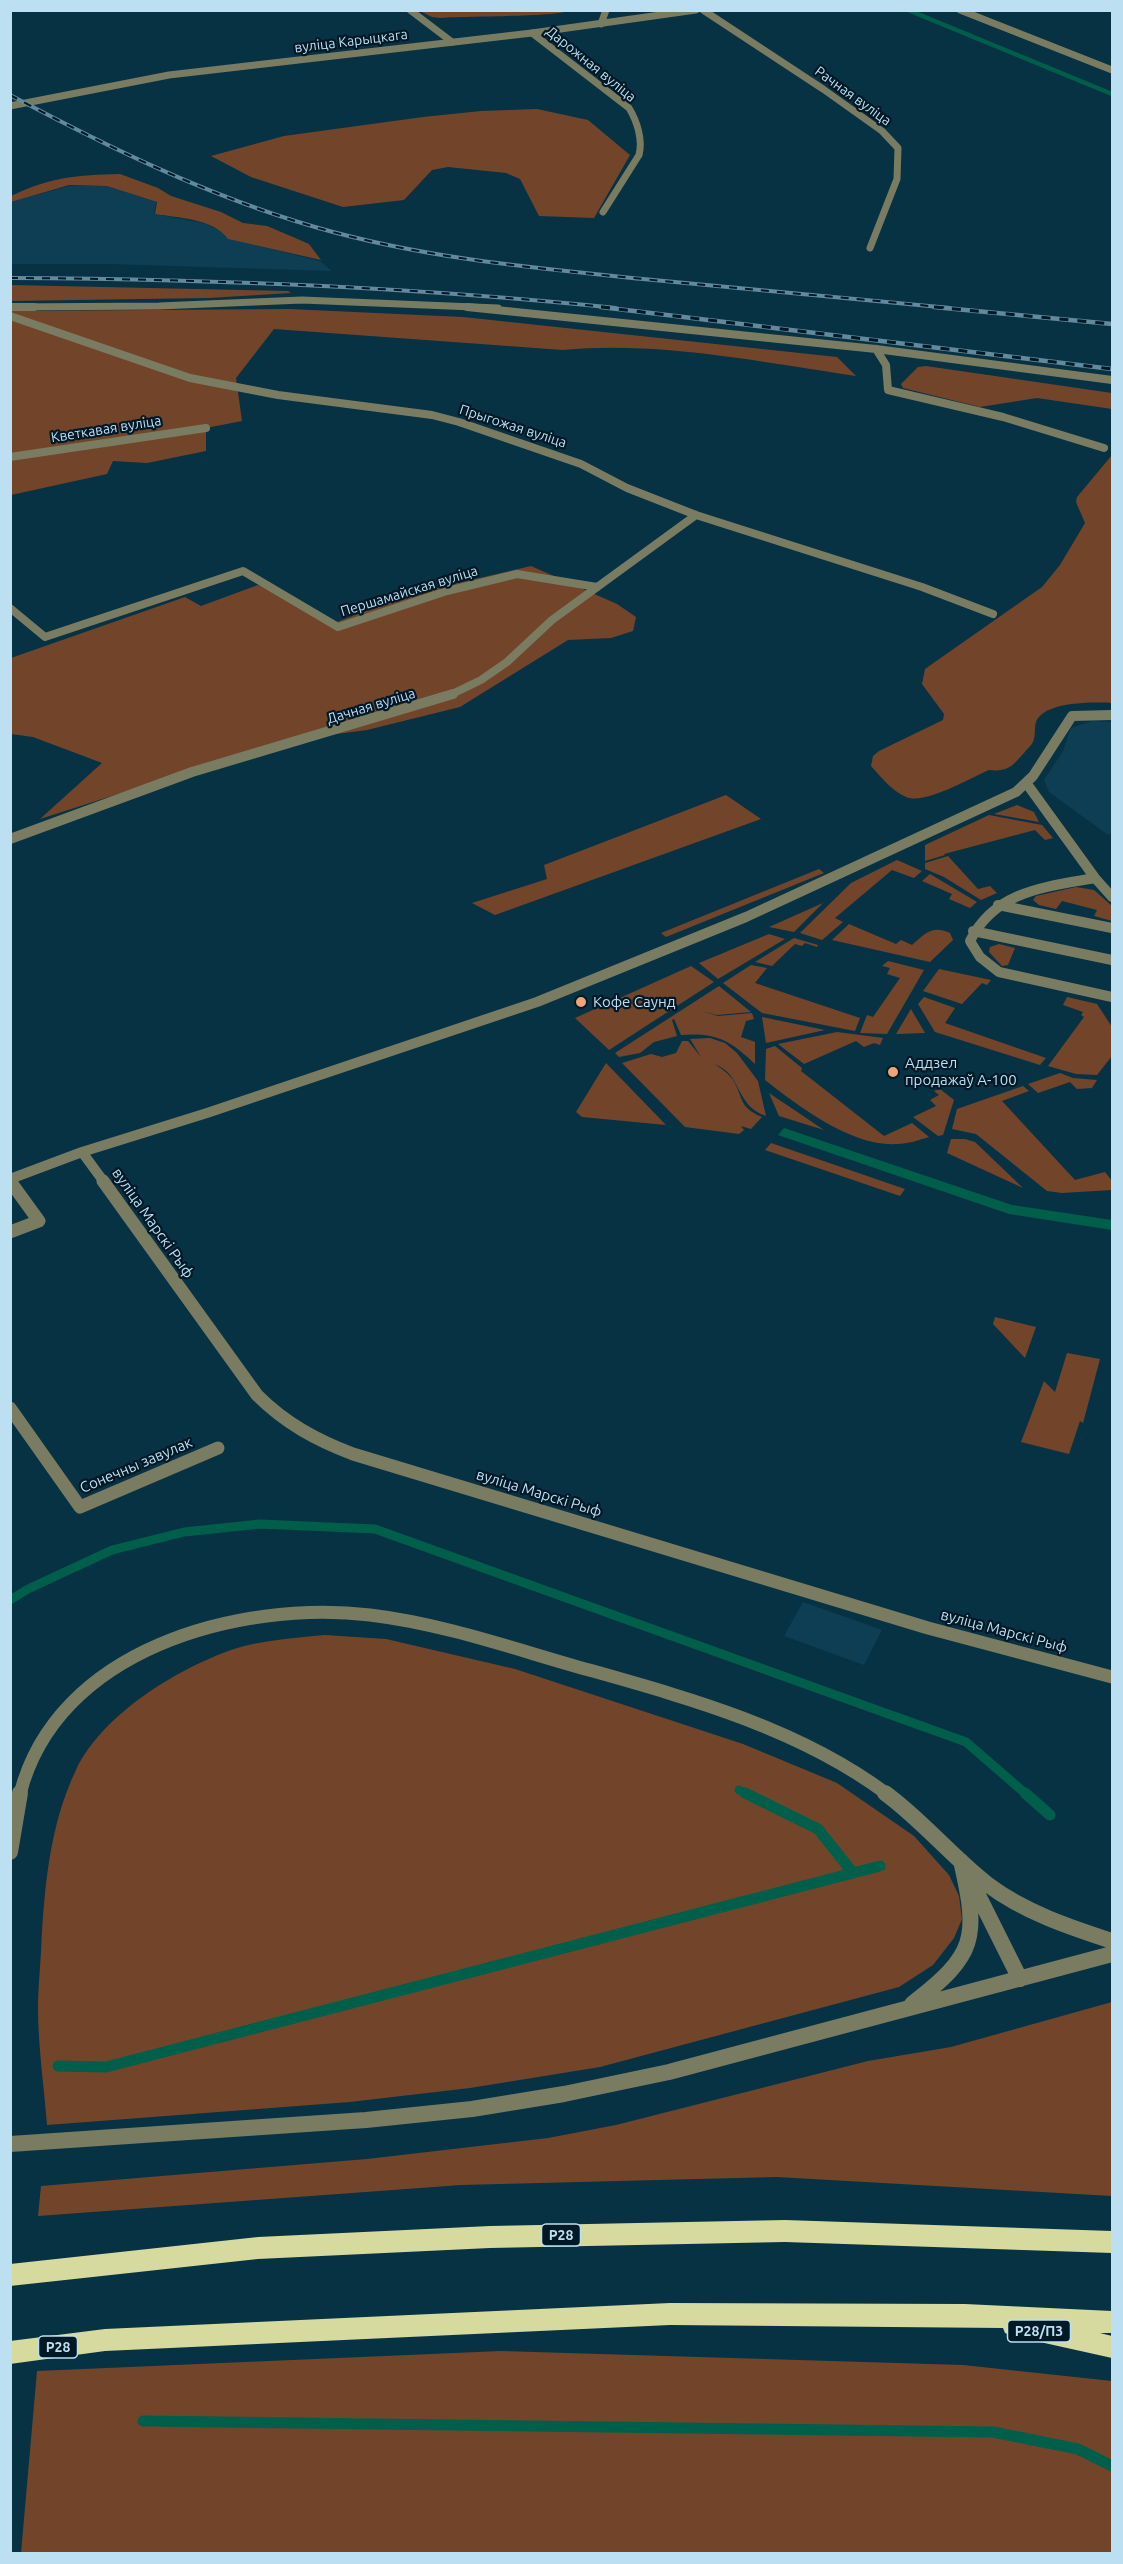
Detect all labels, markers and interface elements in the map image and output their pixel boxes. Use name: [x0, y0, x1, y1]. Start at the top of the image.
street label: Дарожная вуліца: [543, 23, 639, 105]
street label: вуліца Карыцкага: [293, 26, 409, 56]
street label: Рачная вуліца: [812, 63, 894, 129]
street label: Прыгожая вуліца: [457, 401, 569, 451]
street label: Кветкавая вуліца: [50, 412, 162, 446]
street label: Першамайская вуліца: [338, 562, 480, 620]
street label: Дачная вуліца: [325, 685, 417, 727]
place label: Кофе Саунд: [593, 993, 676, 1011]
marker: Кофе Саунд: [574, 995, 588, 1009]
place label: Аддзел продажаў А-100: [905, 1054, 1017, 1089]
marker: Аддзел продажаў А-100: [886, 1065, 900, 1079]
street label: вуліца Марскі Рыф: [108, 1164, 198, 1282]
street label: Сонечны завулак: [77, 1433, 195, 1497]
street label: вуліца Марскі Рыф: [474, 1465, 604, 1521]
street label: вуліца Марскі Рыф: [939, 1605, 1069, 1657]
road number: Р28: [542, 2224, 580, 2246]
road number: Р28/П3: [1008, 2320, 1070, 2342]
road number: Р28: [38, 2336, 78, 2358]

